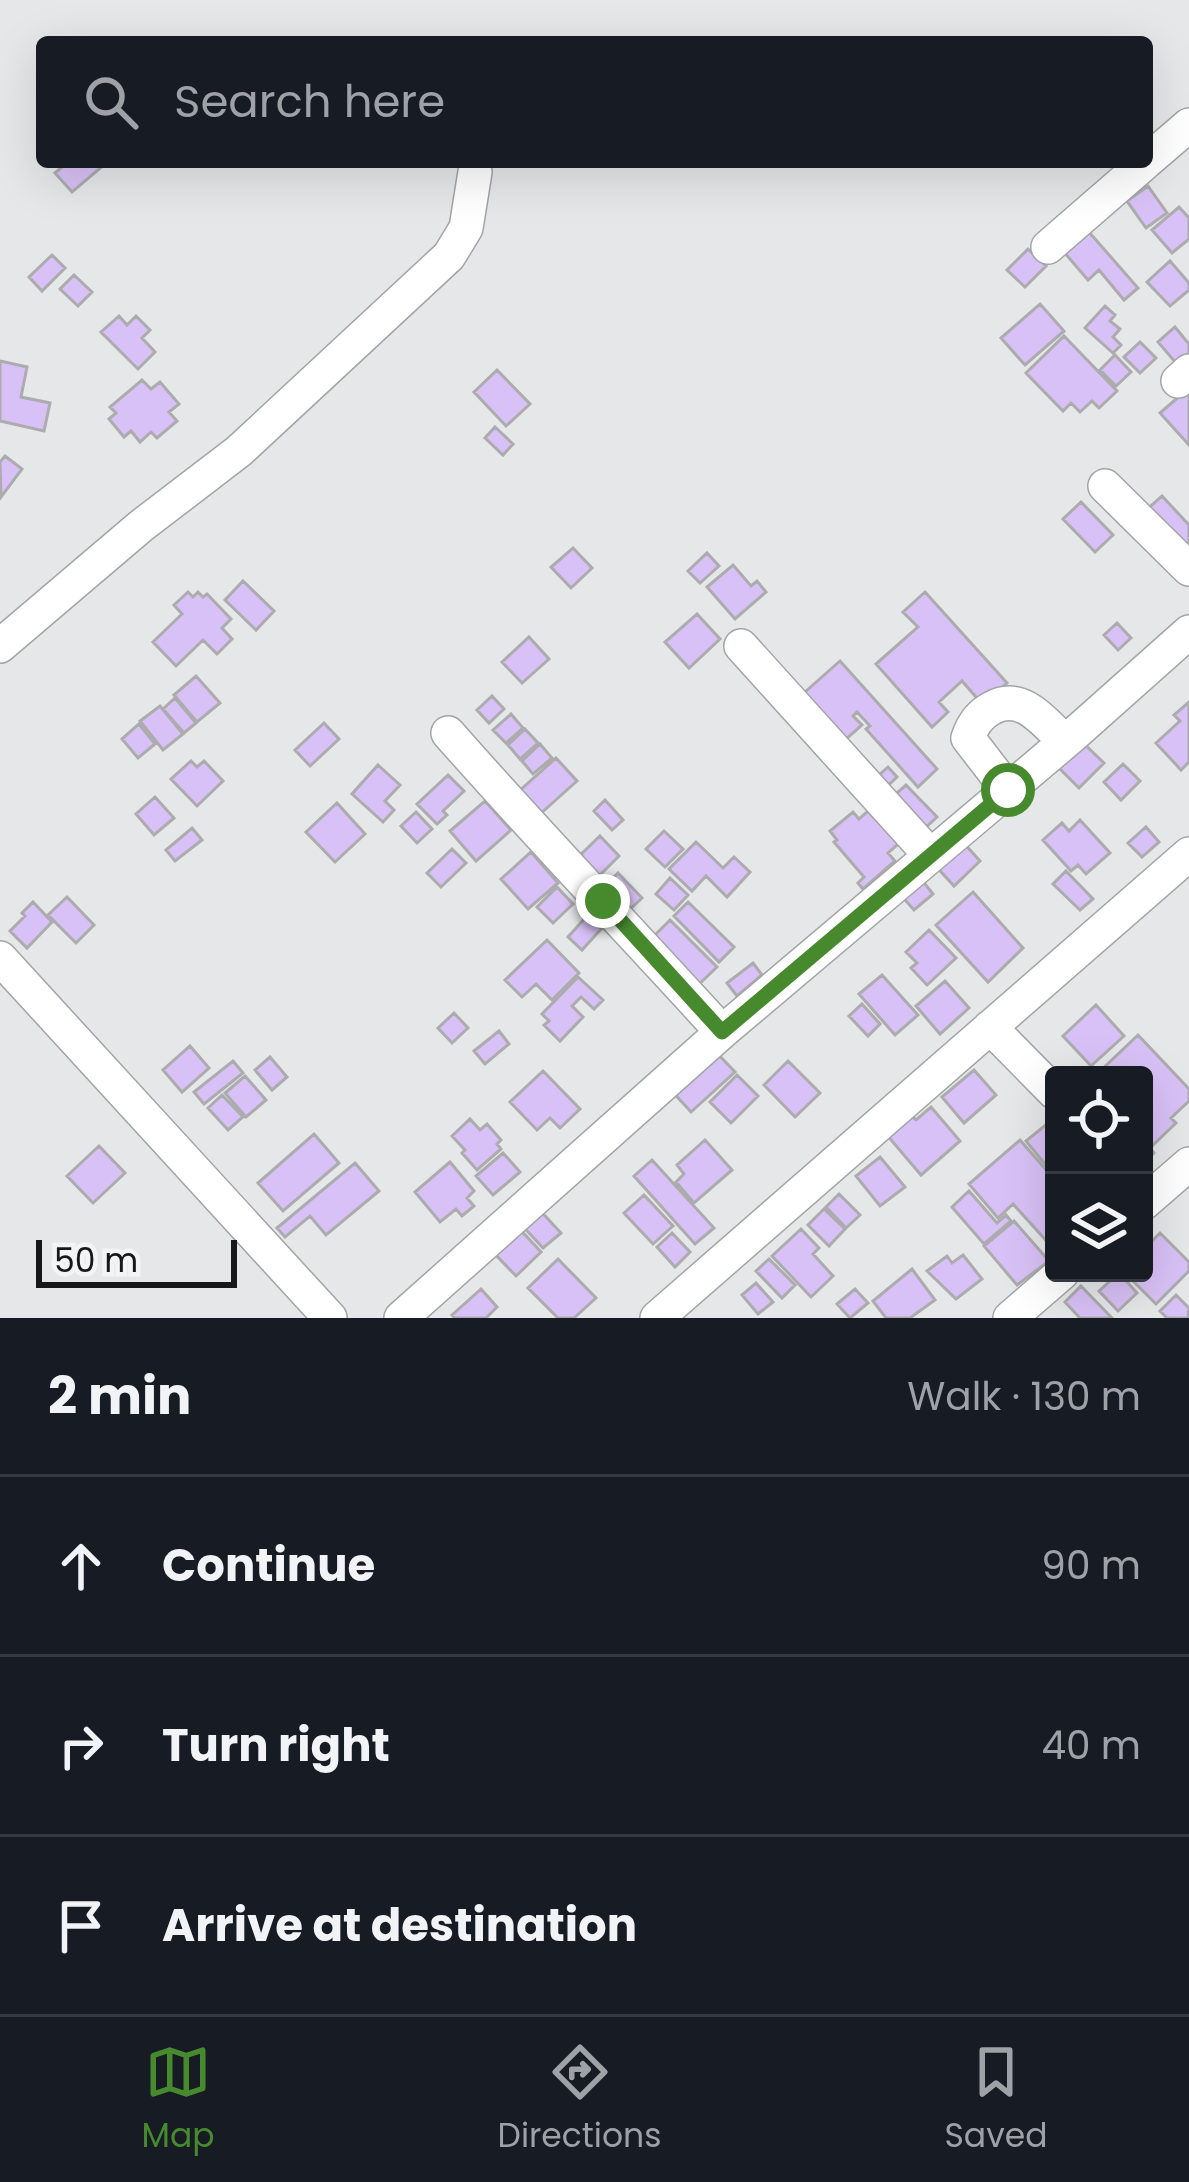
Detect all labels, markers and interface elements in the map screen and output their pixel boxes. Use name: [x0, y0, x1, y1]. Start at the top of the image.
search box: [36, 36, 1153, 168]
icon: search: [78, 69, 144, 135]
text: Search here: [174, 70, 445, 133]
route start: [981, 763, 1035, 817]
route end: [576, 874, 630, 928]
map controls: [1045, 1066, 1153, 1282]
button: locate: [1045, 1066, 1153, 1174]
button: layers: [1045, 1174, 1153, 1282]
scale bar: [36, 1234, 237, 1287]
text: 50 m: [54, 1237, 138, 1284]
text: 2 min: [48, 1360, 191, 1432]
text: Walk · 130 m: [907, 1369, 1141, 1424]
icon: ahead: [48, 1533, 114, 1599]
text: Continue: [162, 1534, 375, 1597]
text: 90 m: [1041, 1538, 1141, 1593]
icon: right: [48, 1713, 114, 1779]
text: Turn right: [162, 1714, 390, 1777]
text: 40 m: [1041, 1718, 1141, 1773]
icon: arrive: [48, 1893, 114, 1959]
text: Arrive at destination: [162, 1894, 637, 1957]
tab: Map: [142, 2039, 215, 2161]
tab: Directions: [498, 2039, 661, 2161]
tab: Saved: [945, 2039, 1047, 2161]

